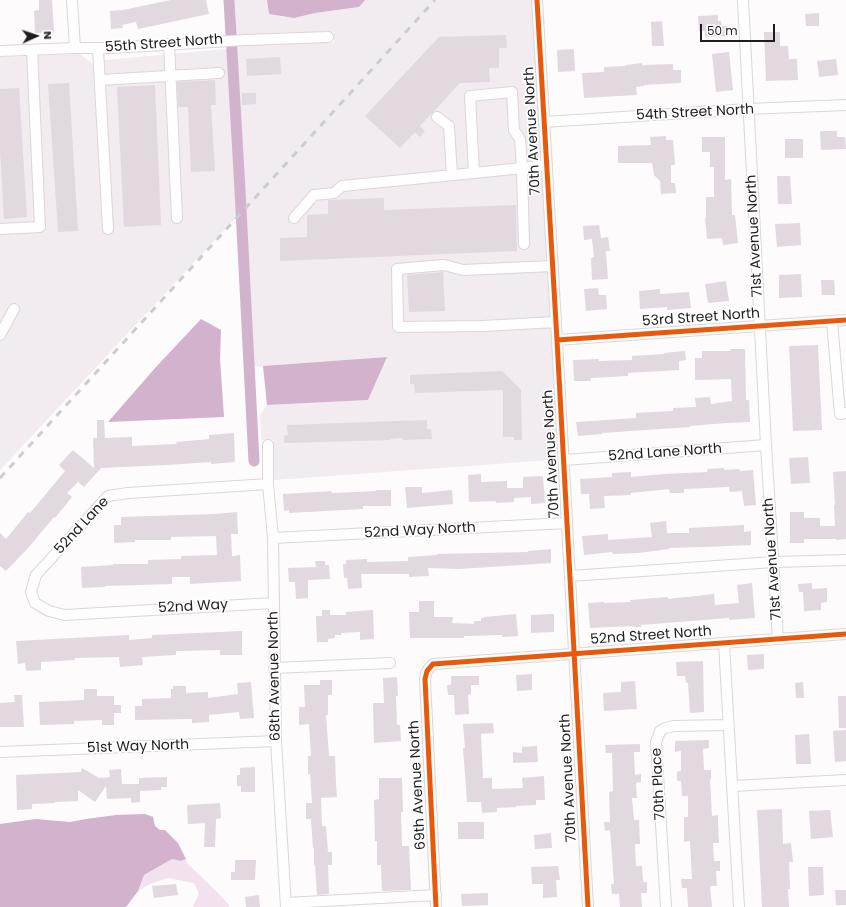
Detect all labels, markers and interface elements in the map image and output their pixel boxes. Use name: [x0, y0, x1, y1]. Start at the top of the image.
north arrow: [16, 16, 56, 56]
scale bar: [702, 16, 777, 42]
text: 50 m: [707, 22, 738, 39]
text: N: [40, 31, 56, 40]
street label: 55th Street North: [104, 31, 224, 57]
street label: 70th Avenue North: [521, 66, 545, 196]
street label: 54th Street North: [636, 102, 754, 124]
street label: 71st Avenue North: [743, 174, 767, 298]
street label: 53rd Street North: [641, 305, 761, 331]
street label: 70th Avenue North: [540, 389, 564, 519]
street label: 52nd Lane North: [608, 441, 722, 465]
street label: 52nd Lane: [51, 494, 113, 558]
street label: 71st Avenue North: [760, 497, 786, 621]
street label: 52nd Way North: [364, 520, 476, 542]
street label: 52nd Way: [158, 597, 228, 617]
street label: 68th Avenue North: [265, 611, 285, 741]
street label: 52nd Street North: [590, 623, 712, 649]
street label: 70th Avenue North: [557, 713, 581, 843]
street label: 69th Avenue North: [406, 720, 430, 850]
street label: 51st Way North: [87, 737, 189, 757]
street label: 70th Place: [649, 747, 669, 821]

